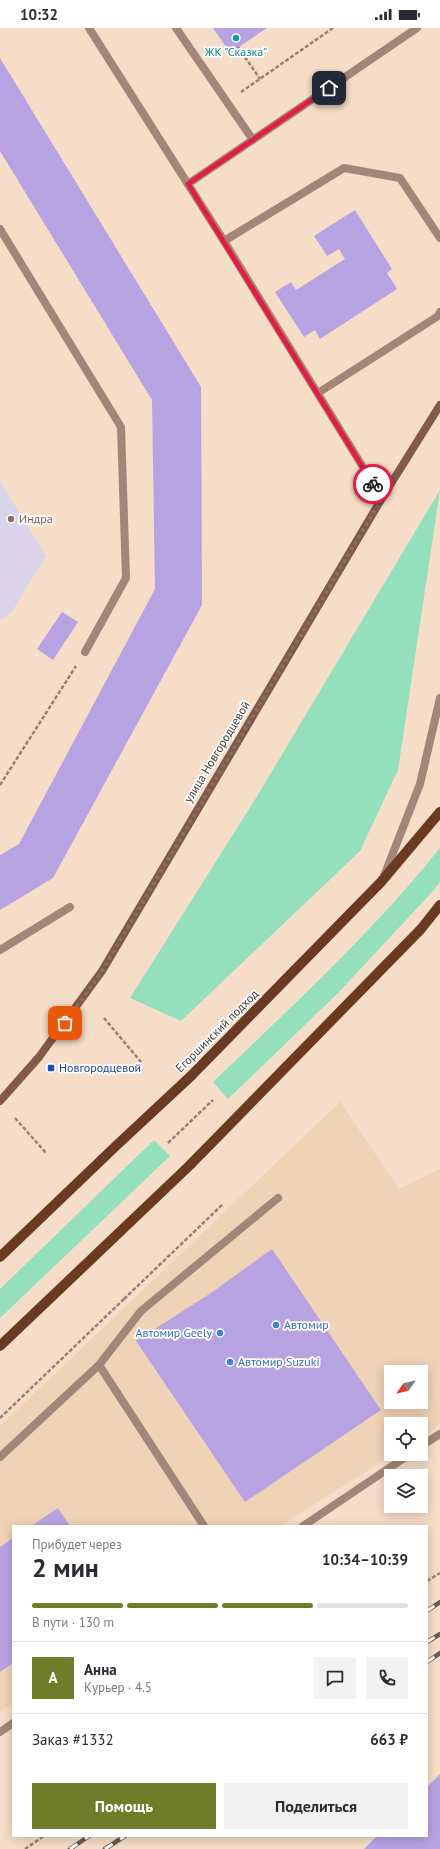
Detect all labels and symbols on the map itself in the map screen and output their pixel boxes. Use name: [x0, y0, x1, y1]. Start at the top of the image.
marker: ЖК "Сказка": [231, 33, 241, 43]
place label: ЖК "Сказка": [204, 44, 267, 59]
pin: [312, 71, 346, 105]
courier: [353, 464, 393, 504]
place label: Индра: [19, 511, 53, 526]
marker: Индра: [6, 514, 16, 524]
street label: улица Новгородцевой: [180, 698, 253, 805]
street label: Егоршинский подход: [172, 986, 262, 1075]
pin: [48, 1006, 82, 1040]
place label: Новгородцевой: [59, 1060, 141, 1075]
marker: Новгородцевой: [46, 1063, 56, 1073]
place label: Автомир: [284, 1317, 329, 1332]
marker: Автомир: [271, 1320, 281, 1330]
place label: Автомир Geely: [135, 1325, 212, 1340]
marker: Автомир Geely: [215, 1328, 225, 1338]
place label: Автомир Suzuki: [238, 1354, 320, 1369]
marker: Автомир Suzuki: [225, 1357, 235, 1367]
north arrow: [384, 1365, 428, 1409]

